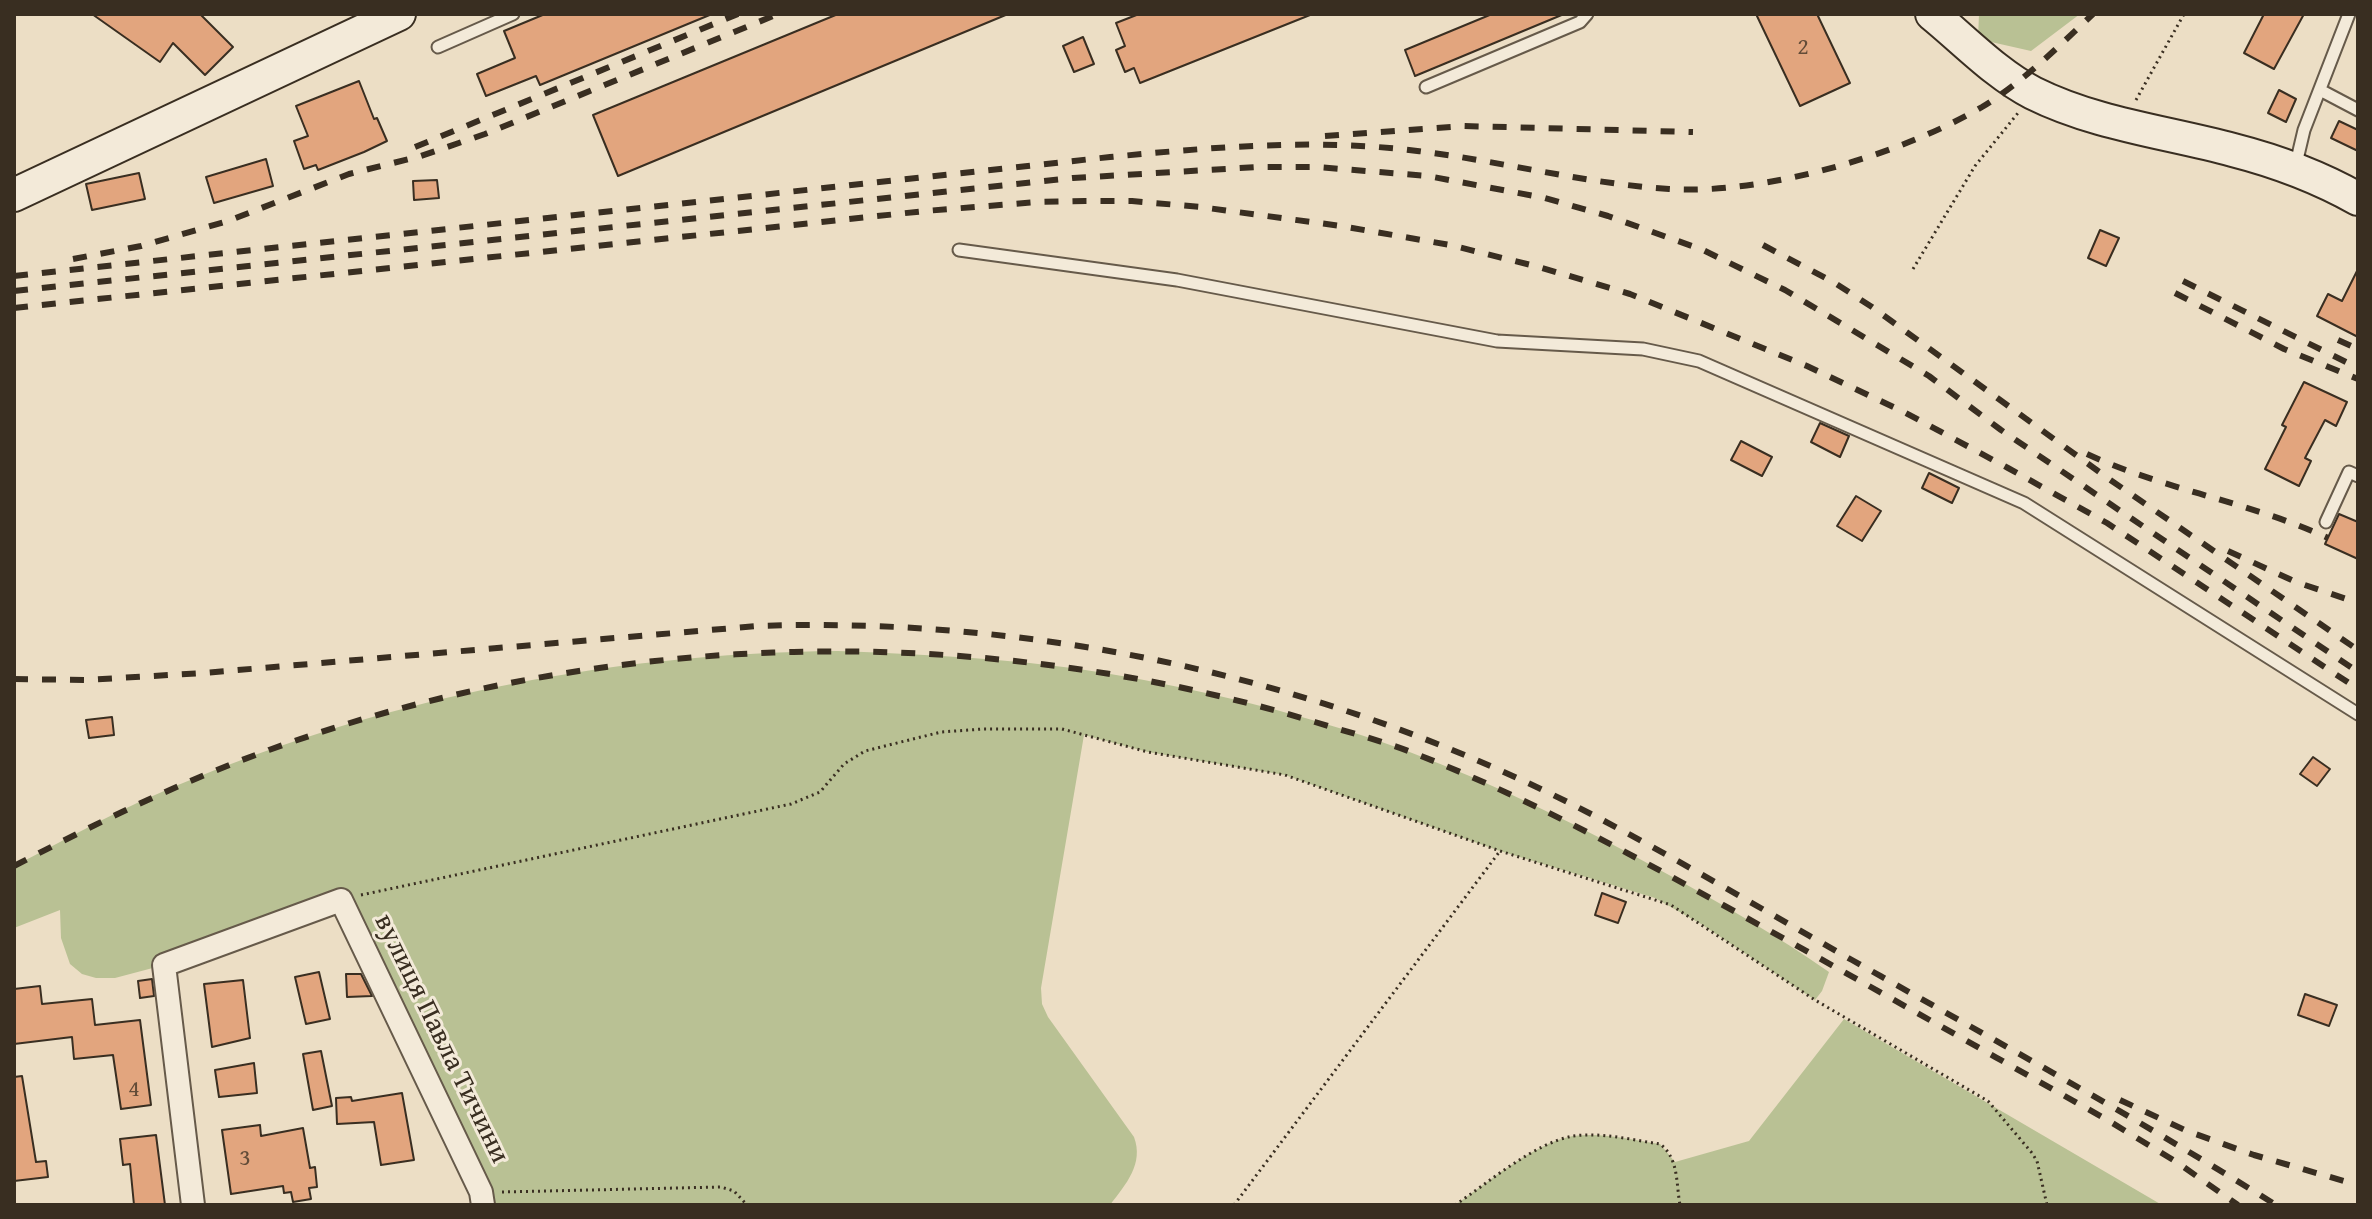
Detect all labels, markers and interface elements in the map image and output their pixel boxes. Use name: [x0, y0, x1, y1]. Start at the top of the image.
house number: 2: [1797, 34, 1809, 62]
street label: вулиця Павла Тичини: [366, 909, 516, 1169]
house number: 4: [128, 1076, 140, 1104]
house number: 3: [239, 1145, 251, 1173]

